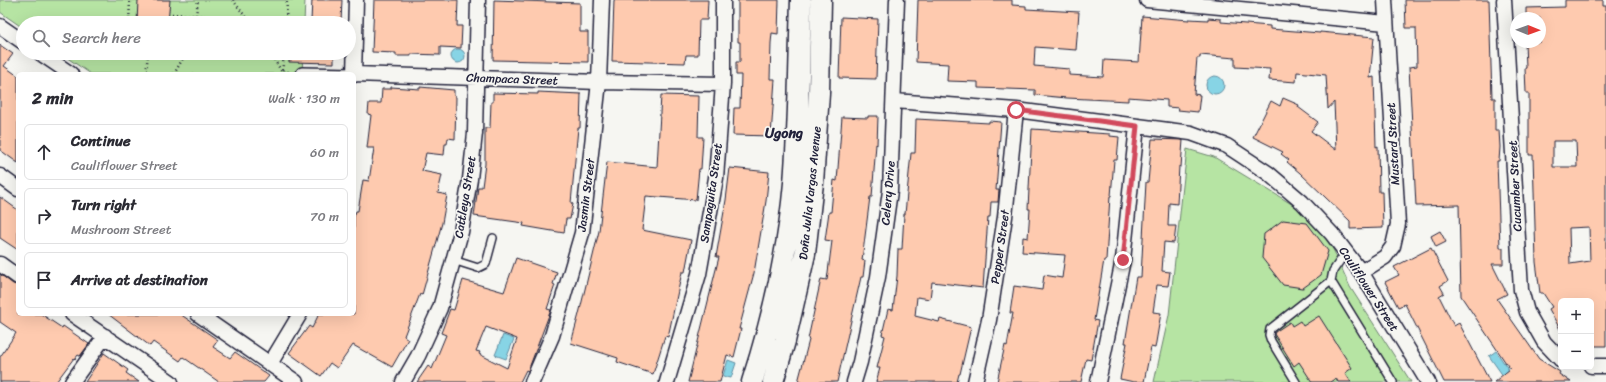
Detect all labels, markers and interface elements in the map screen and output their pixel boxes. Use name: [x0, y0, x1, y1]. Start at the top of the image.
north arrow: [1510, 12, 1546, 48]
search box: [16, 16, 356, 60]
text: Search here: [62, 25, 141, 51]
icon: search: [30, 27, 52, 49]
street label: Champaca Street: [466, 66, 558, 92]
text: 2 min: [32, 83, 73, 113]
text: Walk · 130 m: [268, 87, 340, 110]
route start: [1007, 101, 1025, 119]
street label: Mustard Street: [1380, 102, 1406, 186]
district label: Ugong: [765, 121, 803, 146]
street label: Doña Julia Vargas Avenue: [792, 125, 828, 261]
text: Continue: [71, 128, 131, 154]
street label: Cucumber Street: [1502, 140, 1528, 232]
icon: ahead: [33, 141, 55, 163]
text: 60 m: [310, 141, 339, 164]
street label: Sampaguita Street: [693, 142, 729, 244]
text: Cauliflower Street: [71, 154, 178, 177]
street label: Cattleya Street: [448, 154, 482, 240]
street label: Jasmin Street: [570, 156, 602, 234]
street label: Celery Drive: [874, 160, 902, 226]
text: Turn right: [71, 192, 136, 218]
icon: right: [33, 205, 55, 227]
text: 70 m: [310, 205, 339, 228]
street label: Pepper Street: [984, 207, 1016, 286]
text: Mushroom Street: [71, 218, 171, 241]
street label: Cauliflower Street: [1333, 242, 1405, 336]
route end: [1114, 251, 1132, 269]
text: Arrive at destination: [71, 267, 208, 293]
icon: arrive: [33, 269, 55, 291]
map controls: [1558, 298, 1594, 370]
button: +: [1558, 298, 1594, 334]
button: −: [1558, 334, 1594, 370]

